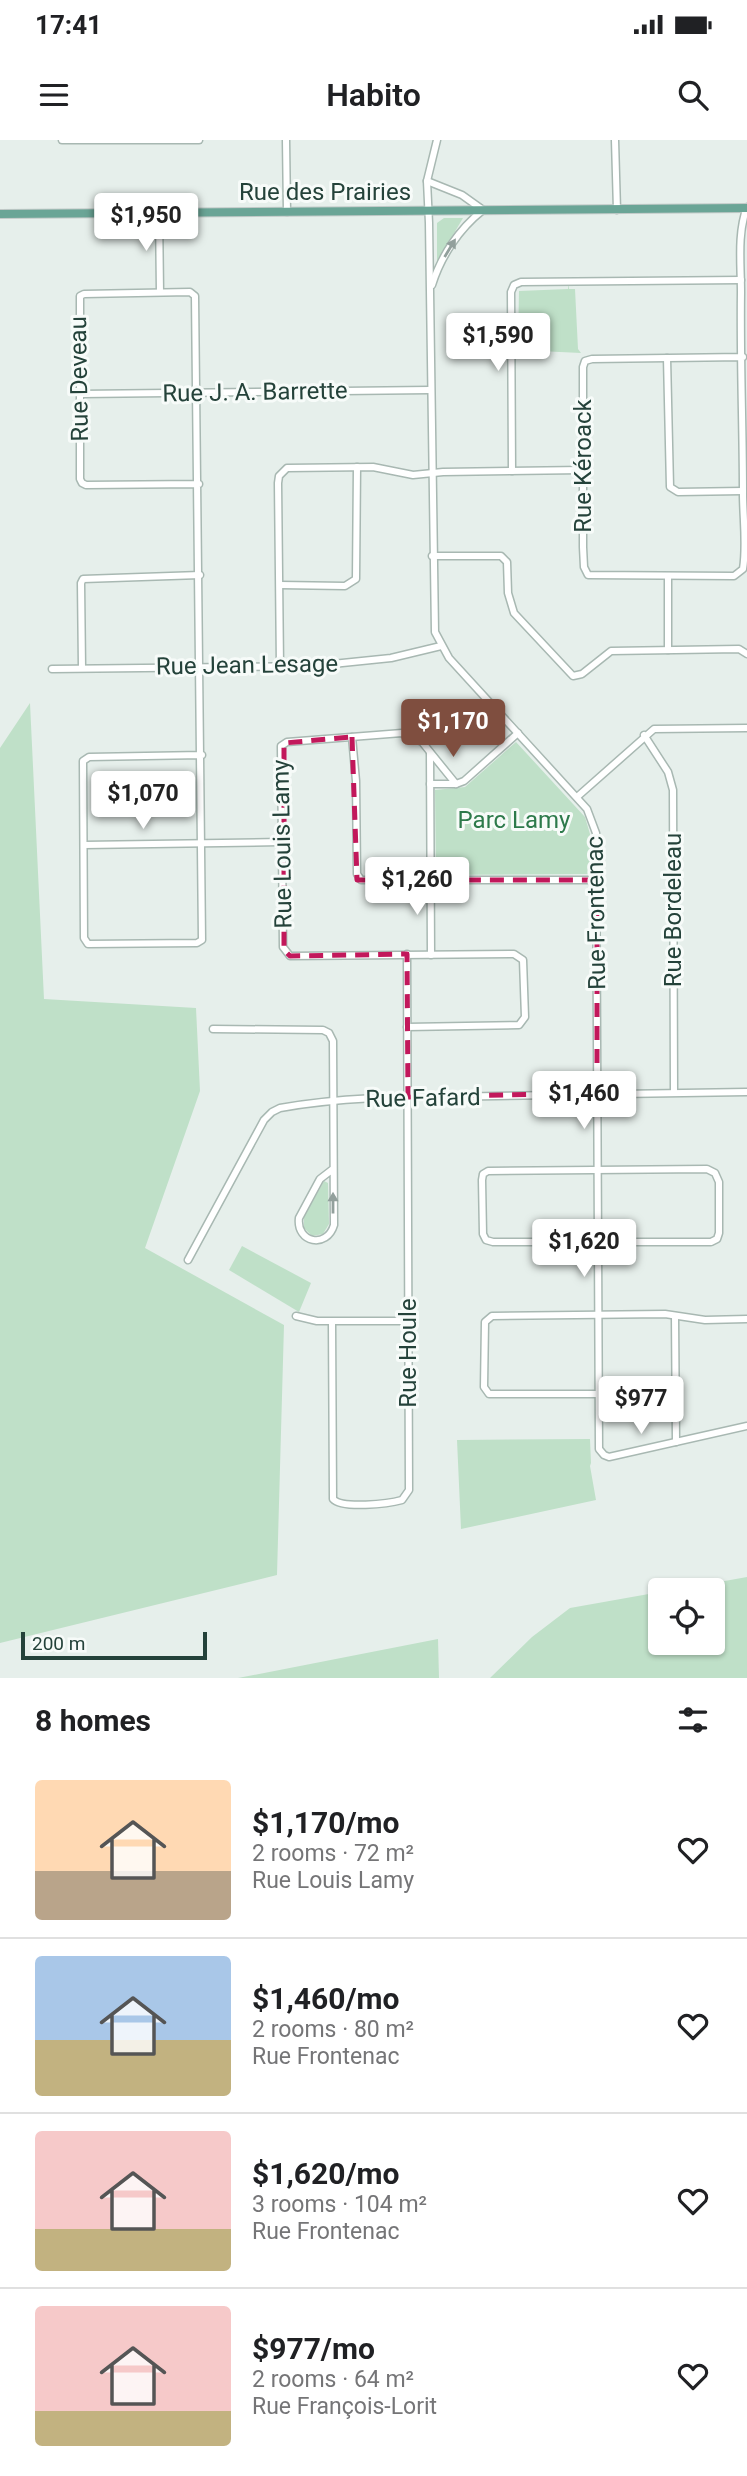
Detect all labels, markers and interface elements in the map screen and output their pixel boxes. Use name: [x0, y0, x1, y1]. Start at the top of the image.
text: 17:41: [35, 10, 102, 40]
icon: menu: [35, 76, 73, 114]
text: Habito: [326, 76, 421, 114]
icon: search: [674, 76, 712, 114]
street label: Rue des Prairies: [239, 178, 411, 206]
pin: $1,950: [89, 194, 203, 253]
text: $1,950: [110, 202, 182, 229]
one-way arrow: [444, 238, 457, 257]
pin: $1,590: [441, 314, 555, 373]
street label: Rue Deveau: [64, 316, 94, 442]
text: $1,590: [462, 322, 534, 349]
street label: Rue J. A. Barrette: [162, 376, 348, 408]
street label: Rue Kéroack: [569, 398, 597, 533]
street label: Rue Jean Lesage: [156, 649, 338, 681]
pin: $1,170: [396, 700, 510, 759]
text: $1,170: [417, 708, 489, 735]
street label: Rue Louis Lamy: [267, 759, 297, 929]
pin: $1,070: [86, 772, 200, 831]
text: $1,070: [107, 780, 179, 807]
park label: Parc Lamy: [458, 806, 571, 834]
street label: Rue Bordeleau: [659, 833, 687, 987]
street label: Rue Frontenac: [581, 836, 611, 990]
pin: $1,260: [360, 858, 474, 917]
text: $1,260: [381, 866, 453, 893]
pin: $1,460: [527, 1072, 641, 1131]
text: $1,460: [548, 1080, 620, 1107]
street label: Rue Fafard: [365, 1083, 481, 1113]
one-way arrow: [327, 1192, 339, 1214]
pin: $1,620: [527, 1220, 641, 1279]
text: $1,620: [548, 1228, 620, 1255]
street label: Rue Houle: [394, 1298, 422, 1408]
pin: $977: [600, 1376, 682, 1436]
text: $977: [615, 1385, 667, 1412]
map controls: [648, 1578, 725, 1655]
button: locate: [648, 1578, 725, 1655]
scale bar: [21, 1629, 206, 1661]
text: 200 m: [32, 1632, 85, 1655]
icon: filters: [674, 1701, 712, 1739]
text: 8 homes: [35, 1703, 151, 1738]
text: $1,170/mo: [252, 1805, 400, 1840]
icon: home: [91, 1808, 175, 1892]
icon: heart: [674, 1831, 712, 1869]
text: 2 rooms · 72 m²: [252, 1840, 414, 1867]
text: Rue Louis Lamy: [252, 1867, 414, 1894]
text: $1,460/mo: [252, 1981, 400, 2016]
icon: home: [91, 1984, 175, 2068]
icon: heart: [674, 2007, 712, 2045]
text: 2 rooms · 80 m²: [252, 2016, 414, 2043]
text: Rue Frontenac: [252, 2043, 400, 2070]
text: $1,620/mo: [252, 2156, 400, 2191]
icon: home: [91, 2159, 175, 2243]
icon: heart: [674, 2182, 712, 2220]
text: 3 rooms · 104 m²: [252, 2191, 427, 2218]
text: Rue Frontenac: [252, 2218, 400, 2245]
text: $977/mo: [252, 2331, 375, 2366]
icon: home: [91, 2334, 175, 2418]
icon: heart: [674, 2357, 712, 2395]
text: 2 rooms · 64 m²: [252, 2366, 414, 2393]
text: Rue François-Lorit: [252, 2393, 437, 2420]

